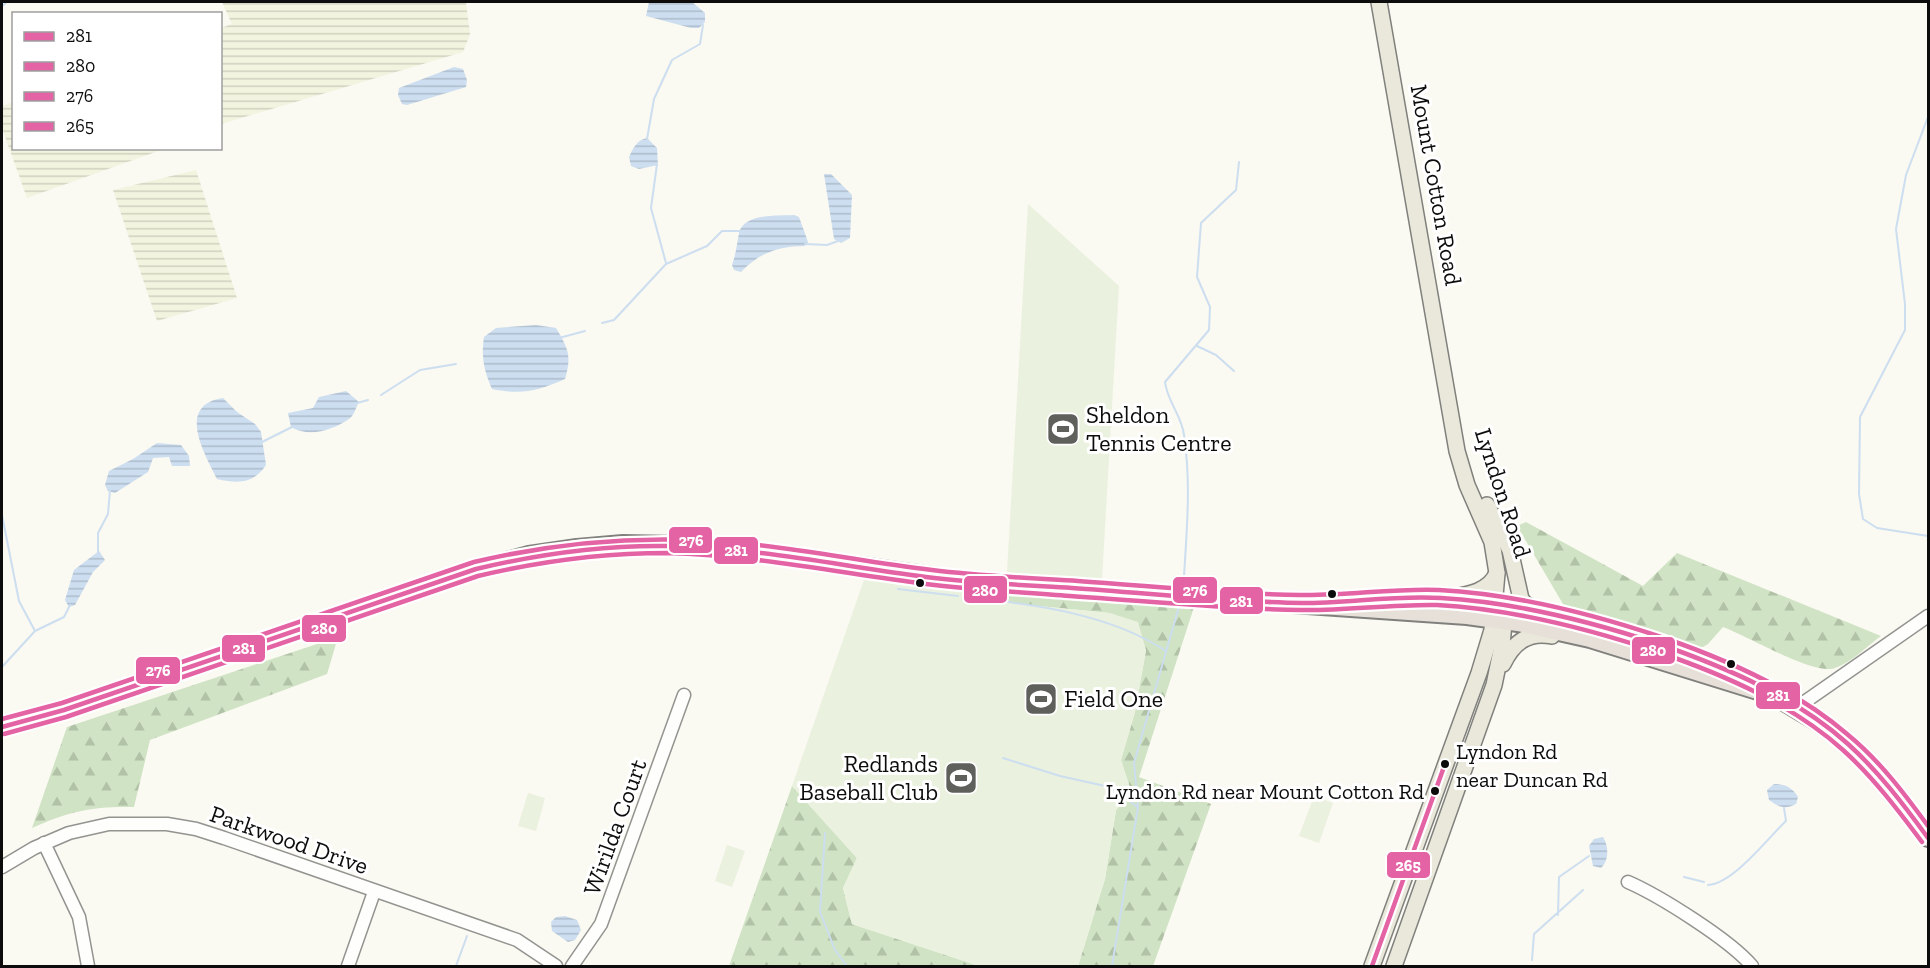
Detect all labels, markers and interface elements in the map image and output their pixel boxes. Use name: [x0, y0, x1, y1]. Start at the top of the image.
legend: [12, 12, 222, 150]
text: 281: [66, 25, 92, 47]
text: 280: [66, 55, 95, 77]
street label: Mount Cotton Road: [1405, 82, 1468, 288]
text: 276: [66, 85, 93, 107]
text: 265: [66, 115, 94, 137]
place label: Sheldon Tennis Centre: [1086, 400, 1232, 457]
sports icon: Sheldon Tennis Centre: [1045, 411, 1081, 447]
street label: Lyndon Road: [1469, 424, 1538, 561]
line badge: 276: [668, 526, 713, 554]
text: 276: [678, 531, 704, 550]
line badge: 281: [713, 536, 759, 565]
text: 281: [724, 541, 748, 560]
line badge: 280: [963, 575, 1008, 604]
line badge: 276: [1172, 576, 1218, 604]
unlabelled marker: [914, 577, 926, 589]
text: 280: [972, 581, 998, 600]
text: 276: [1182, 581, 1208, 600]
line badge: 281: [1219, 586, 1264, 615]
unlabelled marker: [1326, 588, 1338, 600]
text: 281: [1229, 592, 1253, 611]
line badge: 280: [301, 614, 347, 643]
text: 280: [311, 619, 337, 638]
line badge: 281: [221, 634, 266, 663]
line badge: 280: [1631, 636, 1676, 665]
text: 281: [232, 639, 256, 658]
text: 280: [1640, 641, 1666, 660]
line badge: 276: [135, 656, 181, 685]
unlabelled marker: [1725, 658, 1737, 670]
text: 276: [145, 661, 171, 680]
sports icon: Field One: [1023, 681, 1059, 717]
line badge: 281: [1755, 681, 1801, 710]
place label: Field One: [1064, 684, 1163, 713]
text: 281: [1766, 686, 1790, 705]
place label: Lyndon Rd near Duncan Rd: [1456, 738, 1608, 793]
place label: Redlands Baseball Club: [799, 749, 938, 806]
street label: Wirilda Court: [577, 755, 653, 899]
marker: Lyndon Rd near Duncan Rd: [1439, 758, 1451, 770]
sports icon: Redlands Baseball Club: [943, 760, 979, 796]
place label: Lyndon Rd near Mount Cotton Rd: [1106, 778, 1424, 805]
marker: Lyndon Rd near Mount Cotton Rd: [1429, 785, 1441, 797]
street label: Parkwood Drive: [206, 799, 372, 880]
line badge: 265: [1386, 851, 1431, 879]
text: 265: [1395, 856, 1421, 875]

